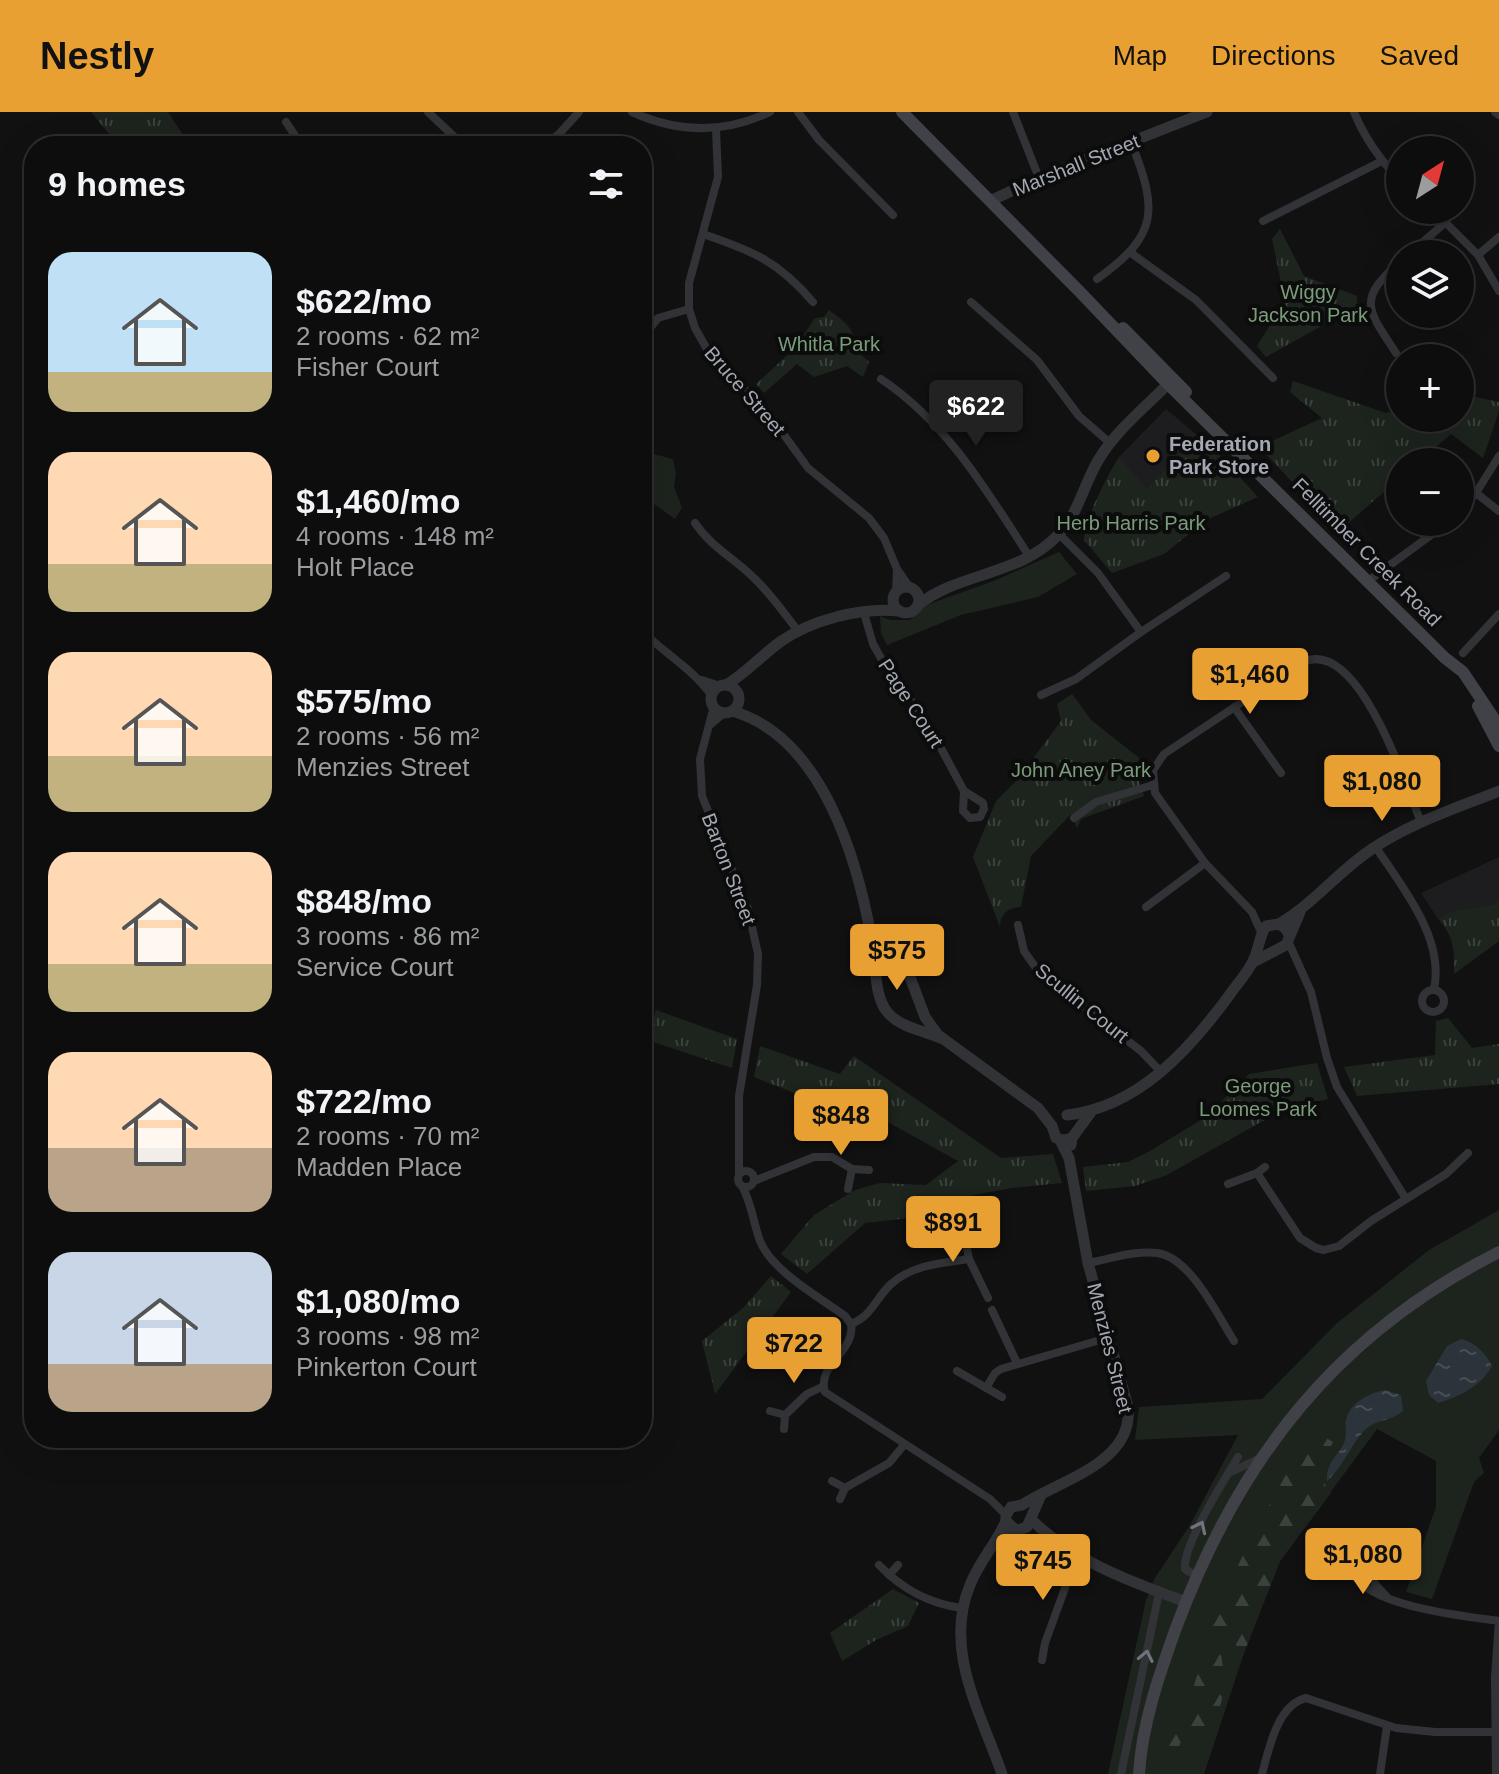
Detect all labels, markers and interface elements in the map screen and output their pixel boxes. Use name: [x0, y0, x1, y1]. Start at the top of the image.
text: Nestly: [40, 35, 154, 77]
text: Map: [1113, 40, 1167, 71]
text: Directions: [1211, 40, 1336, 71]
text: Saved: [1380, 40, 1459, 71]
street label: Marshall Street: [1010, 129, 1143, 200]
north arrow: [1386, 136, 1474, 224]
map controls: [1386, 136, 1474, 536]
icon: filters: [584, 162, 628, 206]
text: 9 homes: [48, 165, 186, 203]
button: layers: [1386, 240, 1474, 328]
park label: Wiggy Jackson Park: [1248, 281, 1369, 326]
text: $622/mo: [296, 282, 432, 320]
icon: home: [112, 284, 208, 380]
text: 2 rooms · 62 m²: [296, 321, 480, 351]
park label: Whitla Park: [778, 333, 881, 355]
street label: Bruce Street: [700, 342, 790, 440]
button: +: [1386, 344, 1474, 432]
text: Fisher Court: [296, 352, 439, 382]
pin: $622: [929, 380, 1023, 448]
text: $622: [947, 391, 1005, 421]
place label: Federation Park Store: [1169, 433, 1271, 478]
marker: Federation Park Store: [1144, 447, 1162, 465]
button: −: [1386, 448, 1474, 536]
street label: Felltimber Creek Road: [1288, 473, 1446, 631]
text: $1,460/mo: [296, 482, 460, 520]
icon: home: [112, 484, 208, 580]
park label: Herb Harris Park: [1057, 512, 1206, 534]
text: 4 rooms · 148 m²: [296, 521, 494, 551]
text: Holt Place: [296, 552, 415, 582]
pin: $1,460: [1185, 648, 1315, 716]
street label: Page Court: [874, 655, 948, 752]
text: $1,460: [1210, 659, 1290, 689]
text: $575/mo: [296, 682, 432, 720]
icon: home: [112, 684, 208, 780]
text: 2 rooms · 56 m²: [296, 721, 480, 751]
text: Menzies Street: [296, 752, 469, 782]
pin: $1,080: [1317, 755, 1447, 823]
park label: John Aney Park: [1011, 759, 1152, 781]
text: $1,080: [1342, 766, 1422, 796]
street label: Barton Street: [698, 810, 761, 928]
text: $848/mo: [296, 882, 432, 920]
icon: home: [112, 884, 208, 980]
text: 3 rooms · 86 m²: [296, 921, 480, 951]
pin: $575: [850, 924, 944, 992]
text: $575: [868, 935, 926, 965]
text: Service Court: [296, 952, 454, 982]
street label: Scullin Court: [1031, 959, 1133, 1047]
park label: George Loomes Park: [1199, 1075, 1318, 1120]
text: $722/mo: [296, 1082, 432, 1120]
icon: home: [112, 1084, 208, 1180]
pin: $848: [794, 1089, 888, 1157]
text: $848: [812, 1100, 870, 1130]
text: 2 rooms · 70 m²: [296, 1121, 480, 1151]
text: Madden Place: [296, 1152, 462, 1182]
pin: $891: [906, 1196, 1000, 1264]
text: $891: [924, 1207, 982, 1237]
street label: Menzies Street: [1083, 1281, 1137, 1416]
text: $1,080/mo: [296, 1282, 460, 1320]
icon: home: [112, 1284, 208, 1380]
pin: $722: [747, 1317, 841, 1385]
text: 3 rooms · 98 m²: [296, 1321, 480, 1351]
text: $722: [765, 1328, 823, 1358]
text: Pinkerton Court: [296, 1352, 477, 1382]
one-way arrow: [1190, 1521, 1206, 1535]
pin: $1,080: [1298, 1528, 1428, 1596]
pin: $745: [996, 1534, 1090, 1602]
text: $1,080: [1323, 1539, 1403, 1569]
text: $745: [1014, 1545, 1072, 1575]
one-way arrow: [1137, 1650, 1154, 1663]

